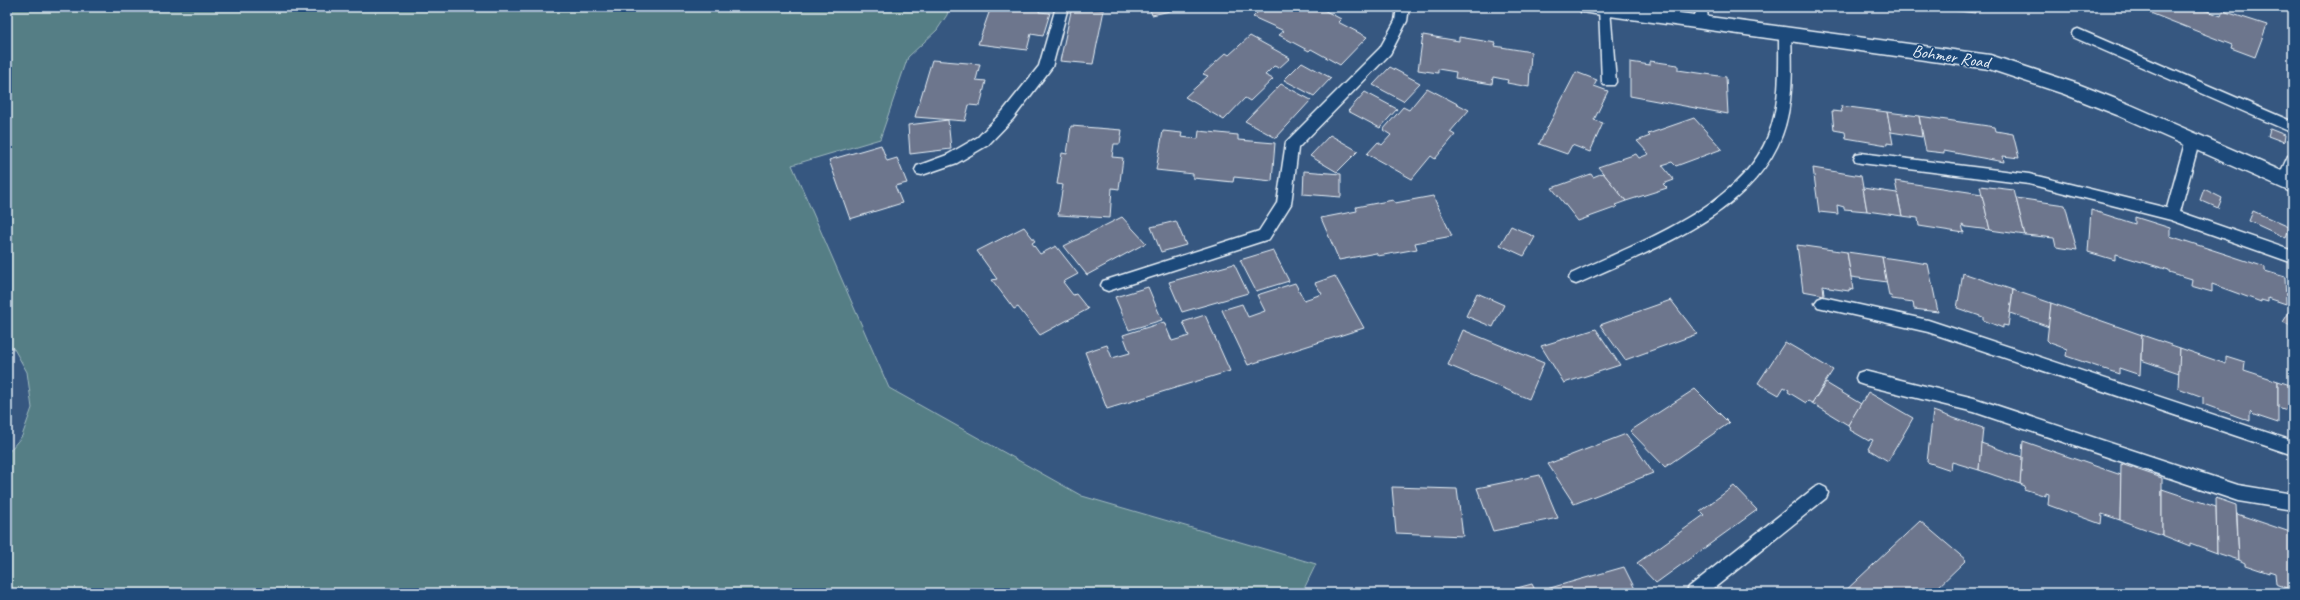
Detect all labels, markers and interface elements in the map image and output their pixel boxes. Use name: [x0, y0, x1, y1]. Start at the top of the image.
street label: Bohmer Road: [1911, 40, 1993, 73]

